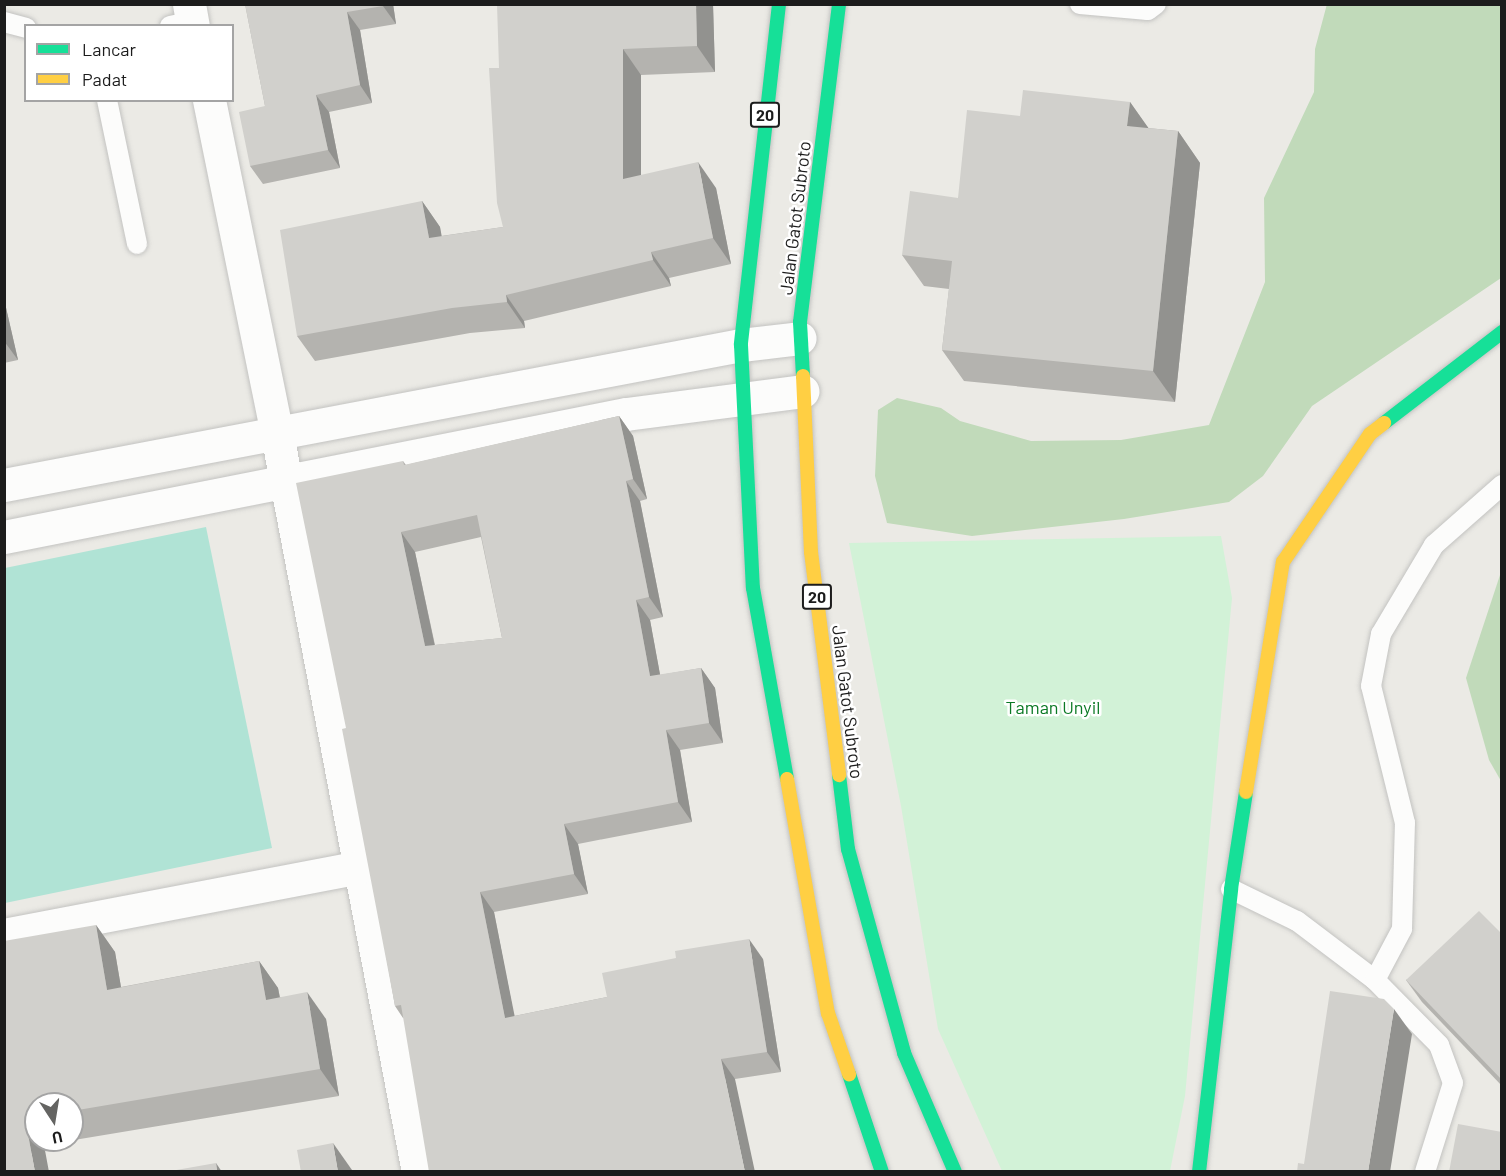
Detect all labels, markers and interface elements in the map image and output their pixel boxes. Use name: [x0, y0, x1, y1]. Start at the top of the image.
legend: [24, 24, 234, 102]
text: Lancar: [82, 38, 136, 60]
text: Padat: [82, 68, 127, 90]
road number: 20: [748, 102, 782, 128]
street label: Jalan Gatot Subroto: [775, 140, 815, 296]
road number: 20: [800, 584, 834, 610]
street label: Jalan Gatot Subroto: [828, 624, 868, 780]
park label: Taman Unyil: [1006, 696, 1100, 718]
north arrow: [24, 1092, 84, 1152]
text: U: [51, 1128, 64, 1148]

